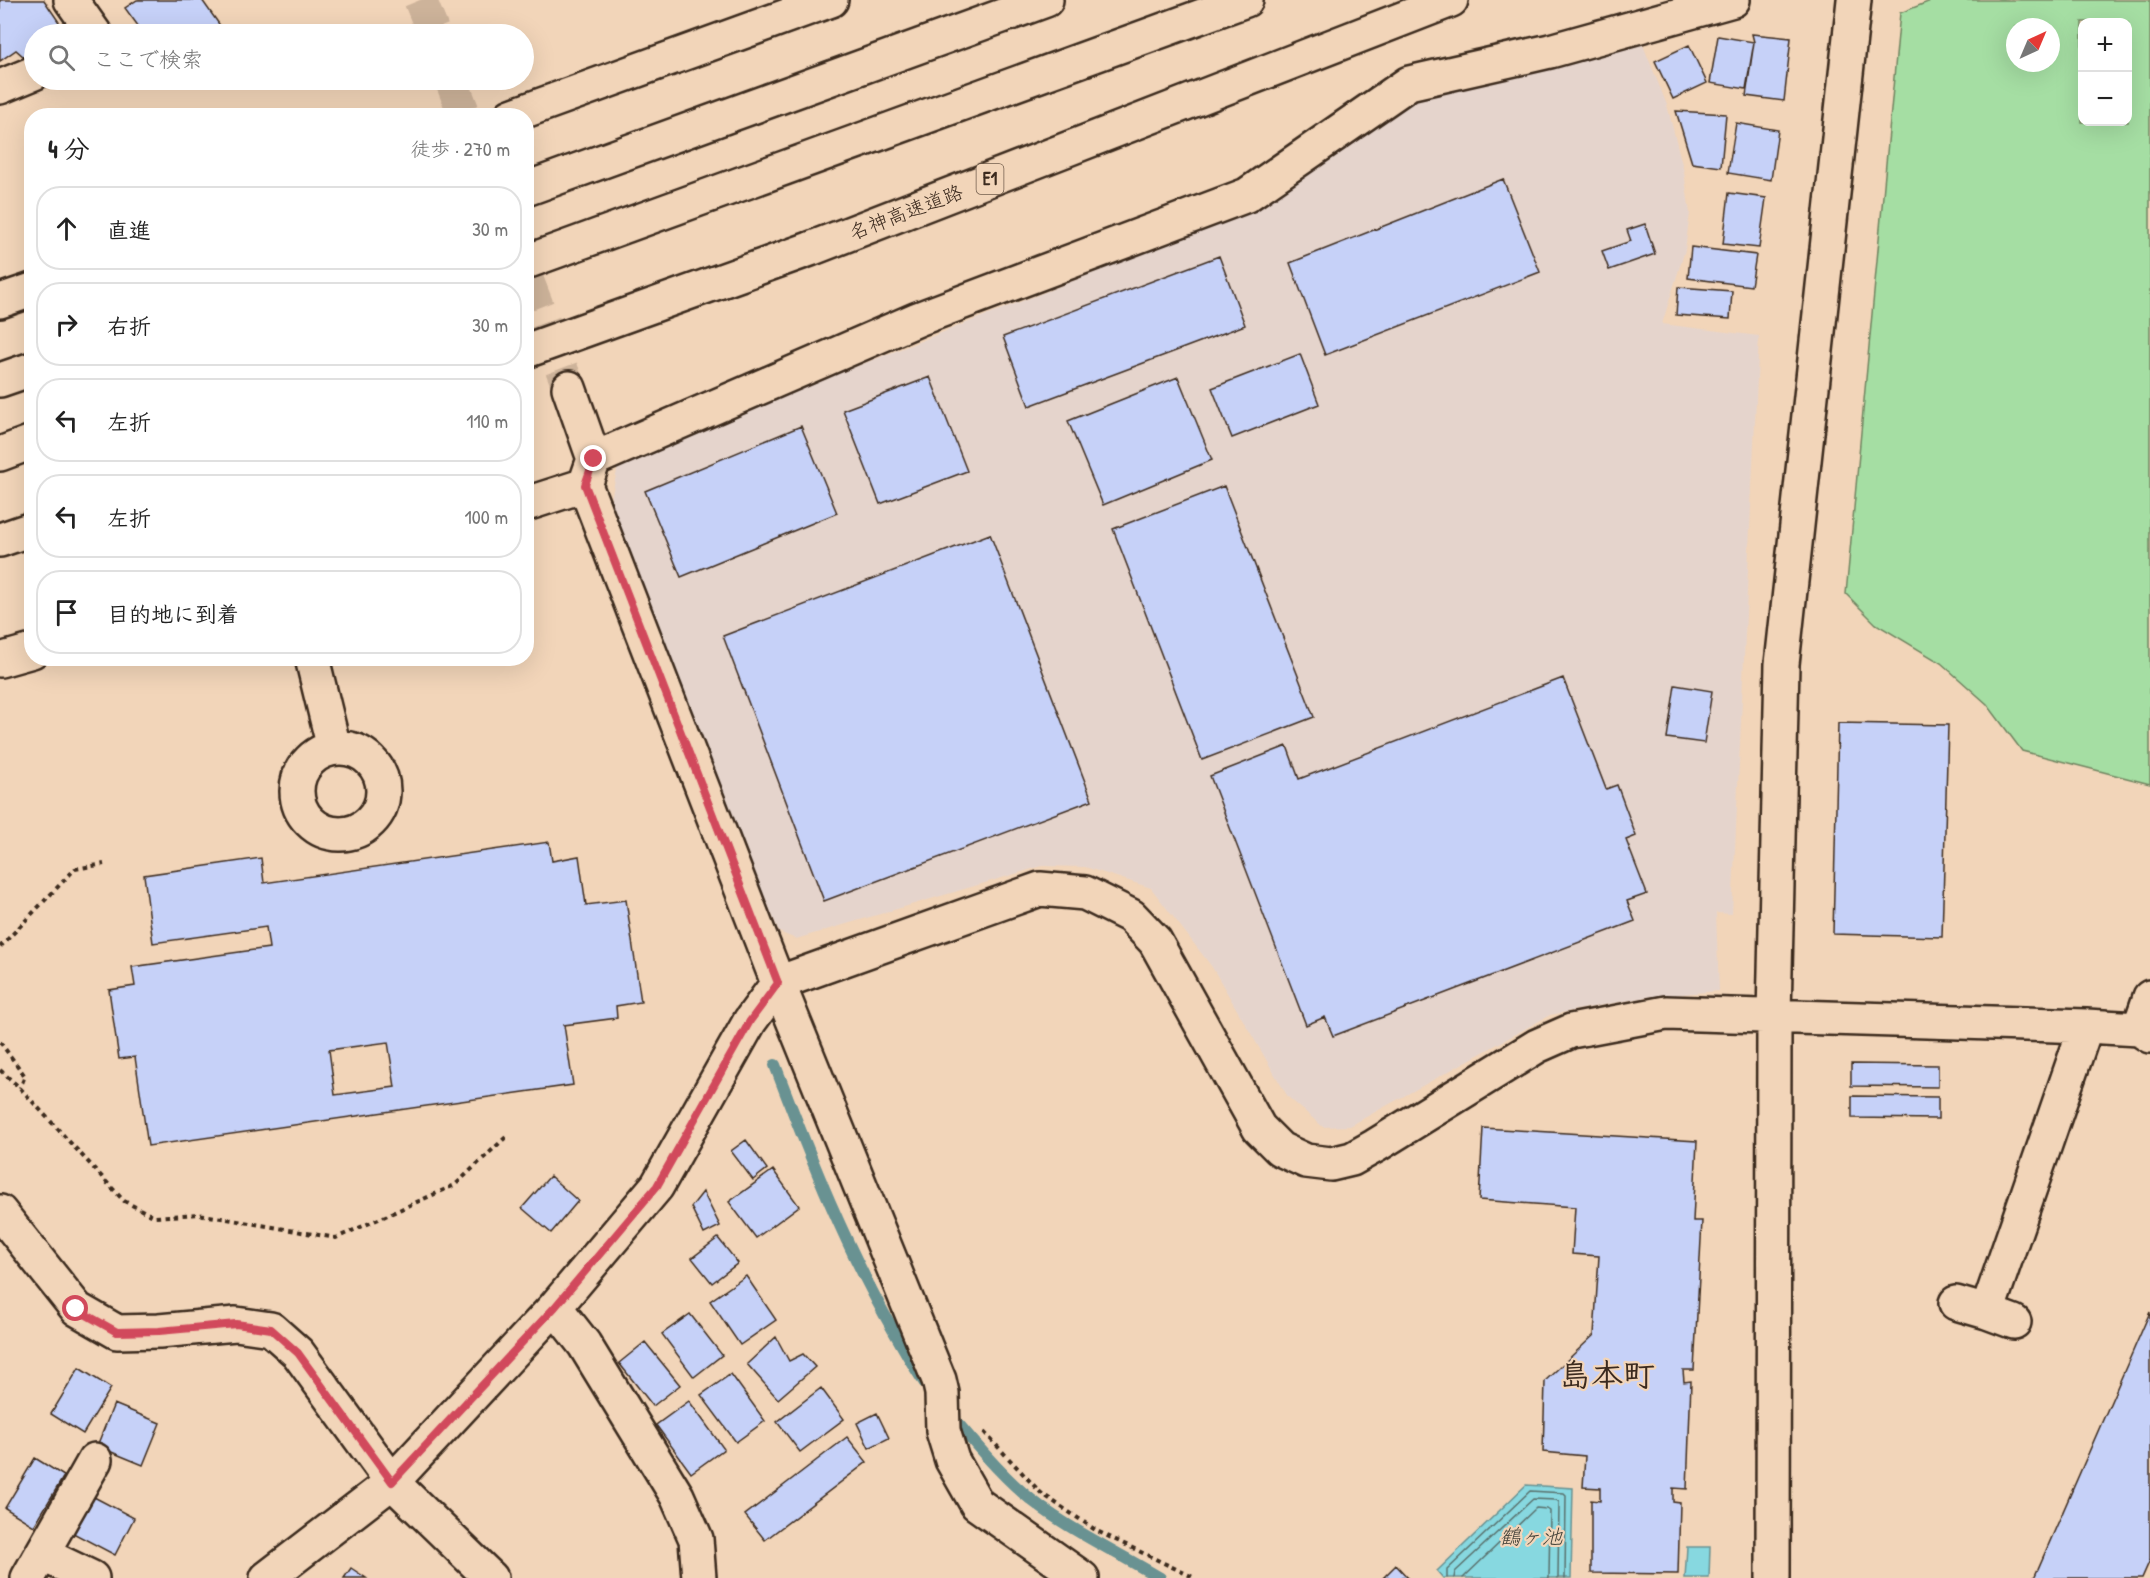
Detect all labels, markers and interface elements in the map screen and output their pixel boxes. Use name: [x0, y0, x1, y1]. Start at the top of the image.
north arrow: [2006, 18, 2060, 72]
map controls: [2078, 18, 2132, 126]
button: +: [2078, 18, 2132, 72]
search box: [24, 24, 534, 90]
icon: search: [45, 41, 78, 74]
text: ここで検索: [93, 44, 203, 74]
button: −: [2078, 72, 2132, 126]
text: 4 分: [48, 131, 90, 166]
text: 徒歩 · 270 m: [410, 135, 510, 162]
road number: E1: [976, 164, 1004, 194]
street label: 名神高速道路: [845, 177, 967, 246]
icon: ahead: [50, 212, 83, 245]
text: 直進: [107, 215, 151, 245]
text: 30 m: [472, 215, 508, 242]
icon: right: [50, 308, 83, 341]
text: 右折: [107, 311, 151, 341]
text: 30 m: [472, 311, 508, 338]
icon: left: [50, 404, 83, 437]
text: 左折: [107, 407, 151, 437]
text: 110 m: [466, 407, 508, 434]
route end: [580, 445, 606, 471]
icon: left: [50, 500, 83, 533]
text: 左折: [107, 503, 151, 533]
text: 100 m: [465, 503, 508, 530]
icon: arrive: [50, 596, 83, 629]
text: 目的地に到着: [107, 599, 239, 629]
route start: [62, 1295, 88, 1321]
district label: 島本町: [1559, 1353, 1655, 1396]
water label: 鶴ヶ池: [1500, 1522, 1563, 1551]

